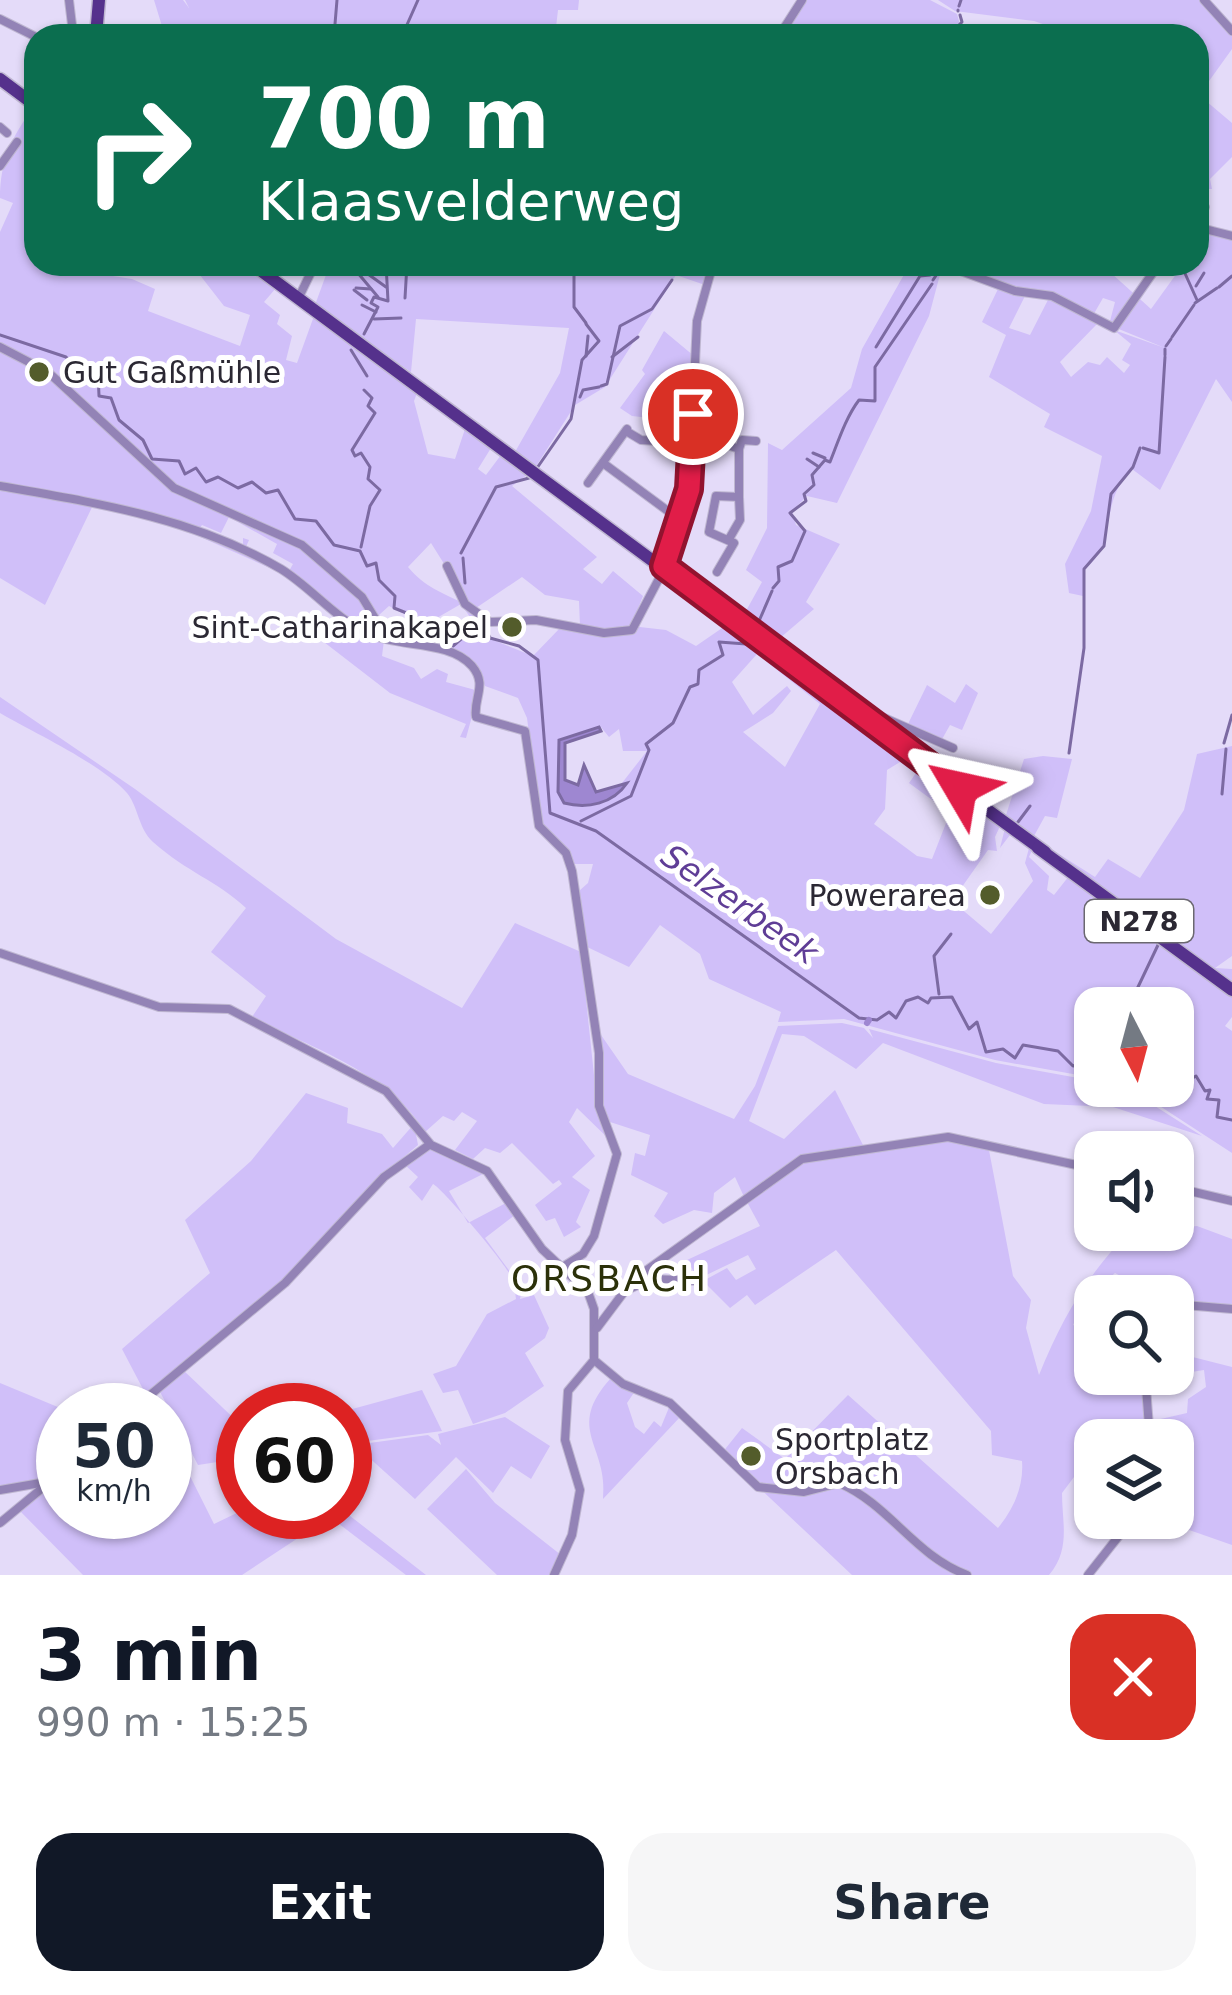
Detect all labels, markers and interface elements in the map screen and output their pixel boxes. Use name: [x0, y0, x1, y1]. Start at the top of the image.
text: 700 m: [258, 70, 550, 168]
icon: right: [60, 72, 216, 228]
text: Klaasvelderweg: [258, 170, 684, 233]
place label: Gut Gaßmühle: [63, 355, 281, 390]
marker: Gut Gaßmühle: [26, 359, 52, 385]
pin: [642, 363, 744, 465]
icon: arrive: [660, 381, 726, 447]
place label: Sint-Catharinakapel: [191, 610, 488, 645]
marker: Sint-Catharinakapel: [499, 614, 525, 640]
position arrow: [897, 725, 1023, 851]
water label: Selzerbeek: [654, 836, 827, 973]
place label: Powerarea: [808, 878, 966, 913]
marker: Powerarea: [977, 882, 1003, 908]
road number: N278: [1085, 900, 1193, 942]
north arrow: [1074, 987, 1194, 1107]
map controls: [1074, 987, 1194, 1539]
button: sound: [1074, 1131, 1194, 1251]
district label: ORSBACH: [511, 1258, 709, 1299]
button: search: [1074, 1275, 1194, 1395]
speed limit sign: 60: [216, 1383, 372, 1539]
text: 50: [72, 1411, 156, 1481]
button: layers: [1074, 1419, 1194, 1539]
place label: Sportplatz Orsbach: [775, 1422, 929, 1491]
marker: Sportplatz Orsbach: [738, 1443, 764, 1469]
text: km/h: [76, 1473, 152, 1508]
text: 3 min: [36, 1613, 262, 1697]
button: close: [1070, 1614, 1196, 1740]
text: 990 m · 15:25: [36, 1700, 310, 1745]
button: Exit: [36, 1833, 604, 1971]
button: Share: [628, 1833, 1196, 1971]

